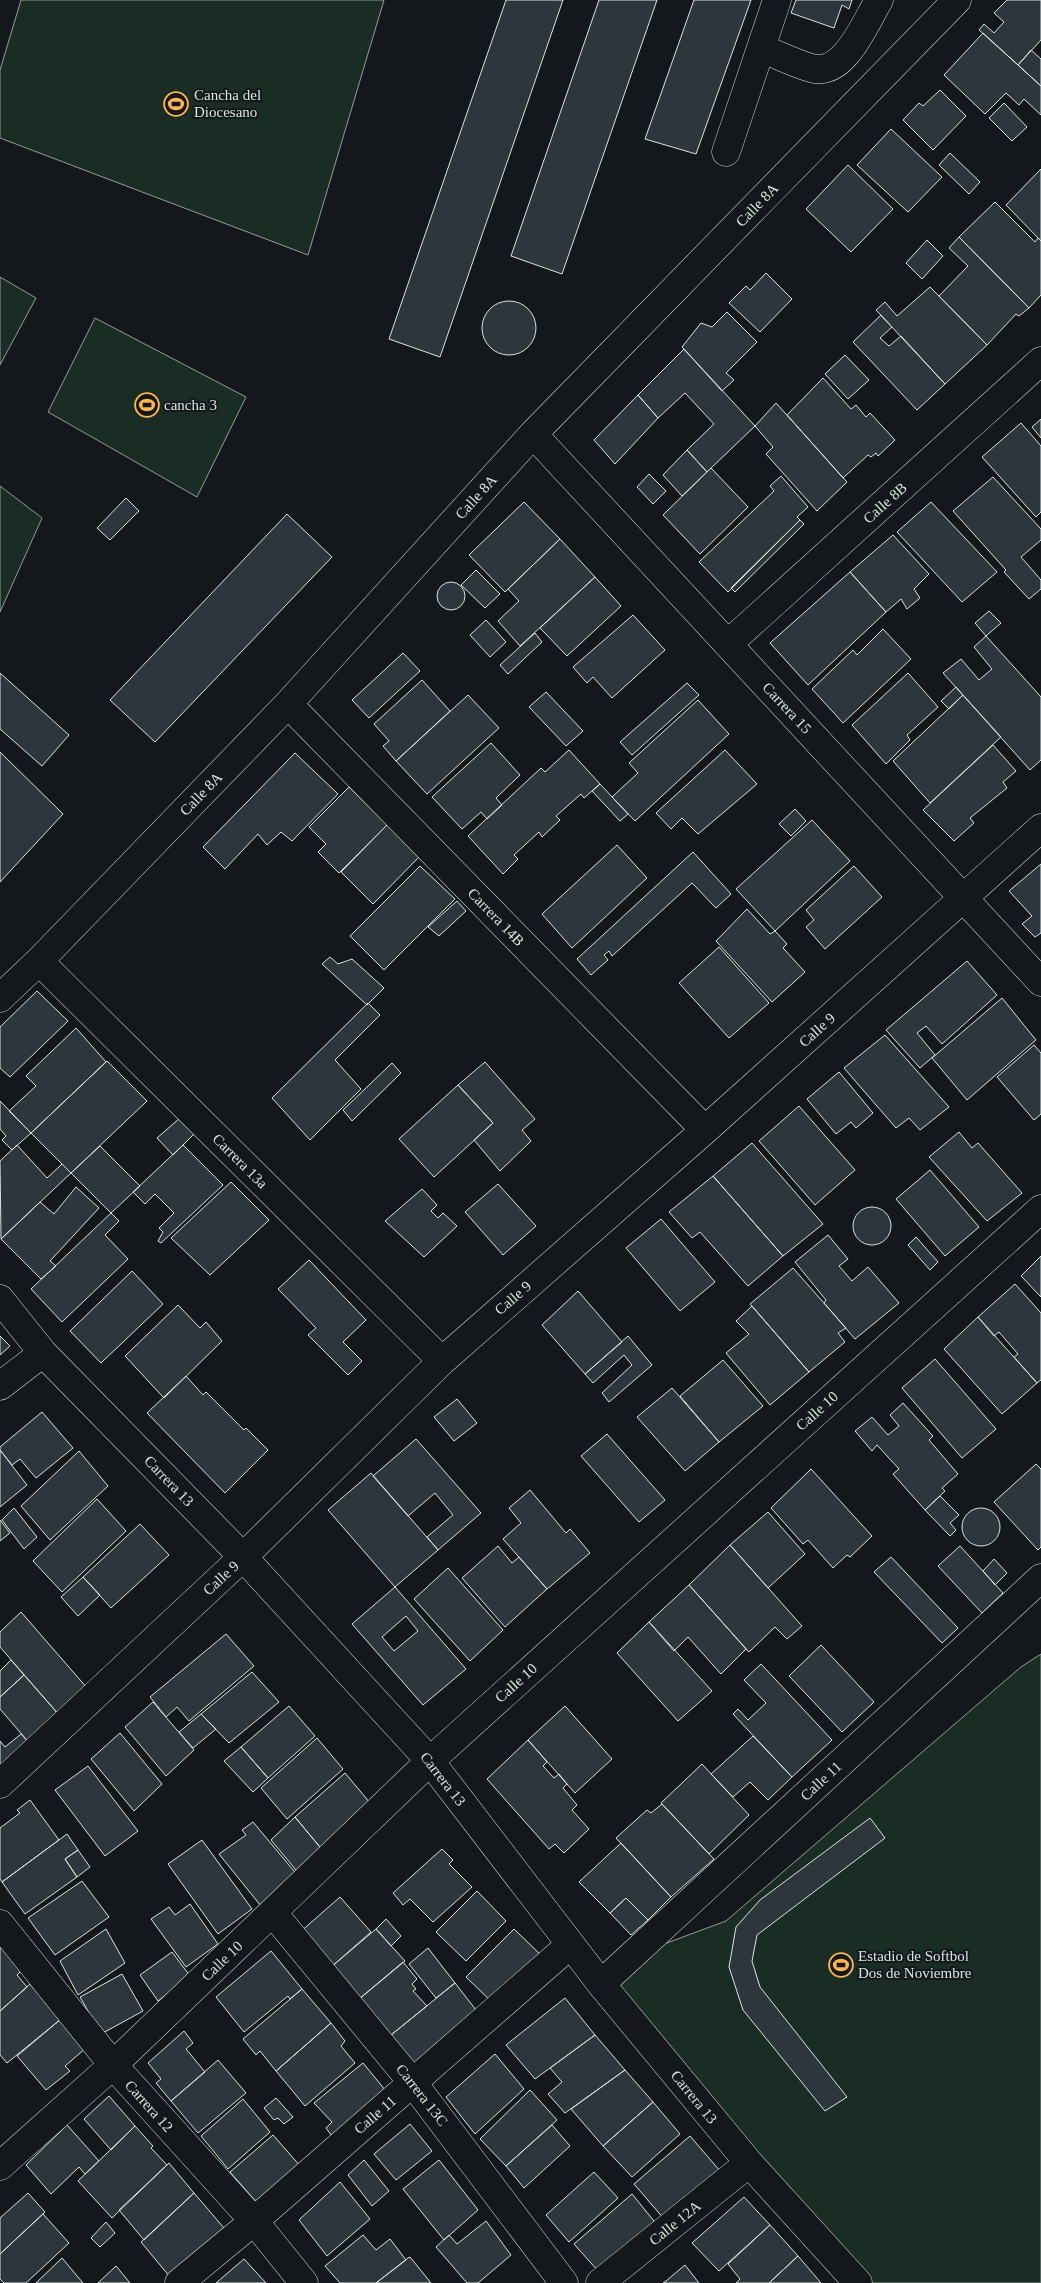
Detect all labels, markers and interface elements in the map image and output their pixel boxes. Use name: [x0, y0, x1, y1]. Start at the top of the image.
place label: Cancha del Diocesano: [194, 87, 261, 120]
sports icon: Cancha del Diocesano: [163, 91, 189, 117]
street label: Calle 8A: [733, 180, 782, 230]
sports icon: cancha 3: [134, 392, 160, 418]
place label: cancha 3: [164, 397, 217, 413]
street label: Calle 8A: [452, 472, 500, 522]
street label: Calle 8B: [860, 479, 910, 527]
street label: Carrera 15: [759, 679, 815, 737]
street label: Calle 8A: [177, 769, 226, 819]
street label: Carrera 14B: [465, 885, 527, 949]
street label: Calle 9: [796, 1010, 838, 1050]
street label: Carrera 13a: [209, 1130, 271, 1192]
street label: Calle 9: [492, 1278, 534, 1318]
street label: Calle 10: [793, 1388, 841, 1434]
street label: Carrera 13: [141, 1453, 197, 1509]
street label: Calle 9: [200, 1558, 242, 1598]
street label: Calle 10: [492, 1660, 540, 1706]
street label: Carrera 13: [417, 1749, 469, 1809]
street label: Calle 11: [797, 1758, 845, 1804]
street label: Calle 10: [198, 1938, 246, 1984]
place label: Estadio de Softbol Dos de Noviembre: [858, 1948, 972, 1981]
sports icon: Estadio de Softbol Dos de Noviembre: [828, 1952, 854, 1978]
street label: Carrera 13C: [393, 2061, 451, 2129]
street label: Carrera 13: [668, 2067, 720, 2127]
street label: Carrera 12: [122, 2077, 176, 2135]
street label: Calle 11: [351, 2093, 399, 2137]
street label: Calle 12A: [646, 2197, 704, 2248]

